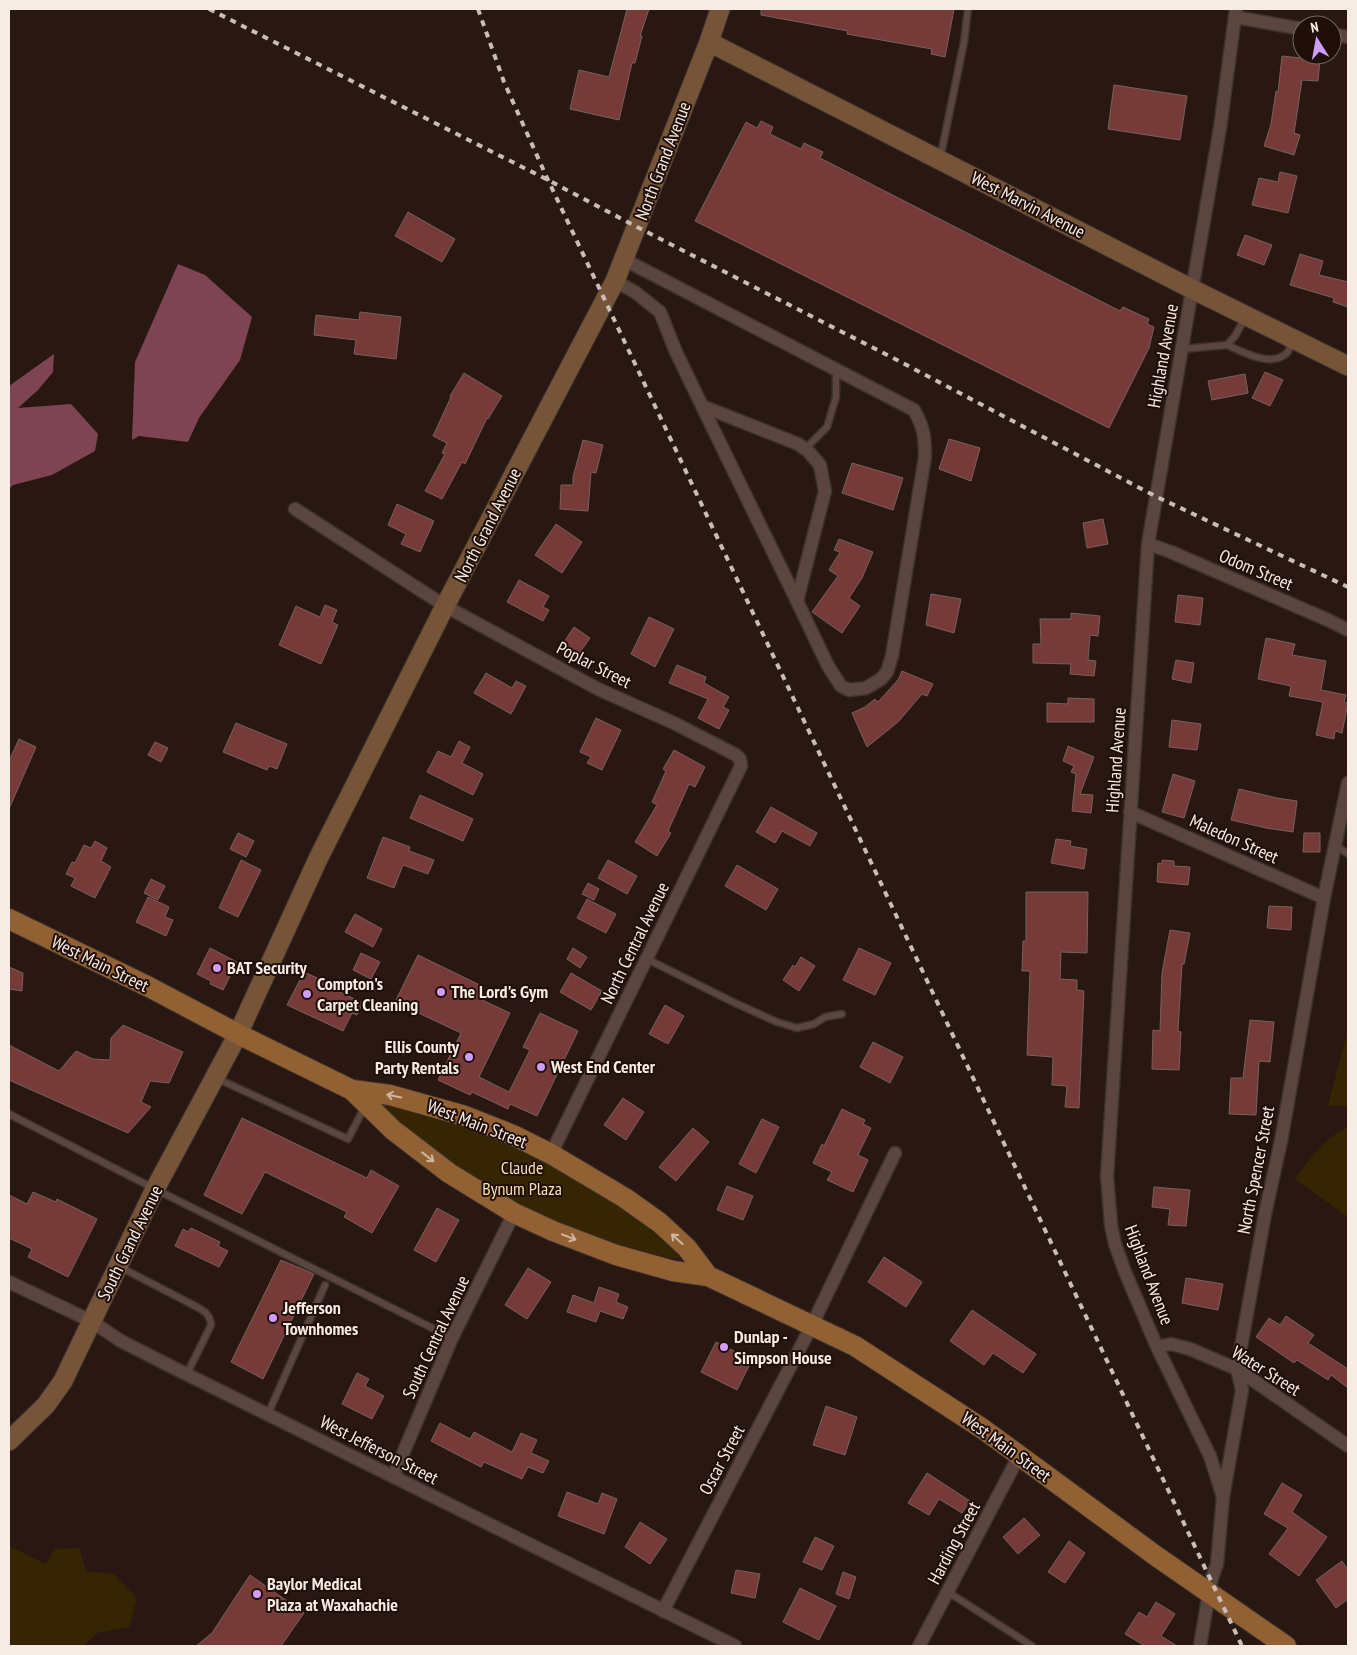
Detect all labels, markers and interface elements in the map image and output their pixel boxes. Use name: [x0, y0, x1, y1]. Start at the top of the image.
north arrow: [1292, 15, 1342, 65]
text: N: [1309, 18, 1320, 37]
street label: North Grand Avenue: [629, 98, 696, 223]
street label: West Marvin Avenue: [967, 166, 1089, 243]
street label: Highland Avenue: [1142, 302, 1183, 410]
street label: North Grand Avenue: [449, 464, 526, 586]
street label: Odom Street: [1216, 544, 1297, 595]
street label: Poplar Street: [553, 636, 635, 693]
street label: Highland Avenue: [1100, 707, 1131, 813]
street label: Maledon Street: [1186, 809, 1282, 868]
street label: North Central Avenue: [595, 878, 674, 1007]
street label: West Main Street: [48, 930, 153, 997]
place label: BAT Security: [227, 956, 307, 979]
marker: BAT Security: [211, 962, 223, 974]
place label: Compton's Carpet Cleaning: [317, 972, 418, 1016]
place label: The Lord's Gym: [451, 980, 548, 1003]
marker: The Lord's Gym: [435, 986, 447, 998]
marker: Compton's Carpet Cleaning: [301, 988, 313, 1000]
place label: Ellis County Party Rentals: [375, 1035, 460, 1079]
marker: Ellis County Party Rentals: [463, 1051, 475, 1063]
place label: West End Center: [550, 1055, 656, 1078]
marker: West End Center: [535, 1061, 547, 1073]
one-way arrow: [386, 1091, 402, 1100]
street label: West Main Street: [424, 1094, 530, 1153]
street label: North Spencer Street: [1232, 1104, 1279, 1236]
one-way arrow: [421, 1152, 435, 1162]
park label: Claude Bynum Plaza: [482, 1156, 562, 1200]
street label: South Grand Avenue: [92, 1181, 167, 1304]
street label: Highland Avenue: [1120, 1222, 1179, 1328]
one-way arrow: [560, 1233, 576, 1242]
one-way arrow: [670, 1233, 683, 1245]
street label: South Central Avenue: [397, 1272, 474, 1402]
place label: Jefferson Townhomes: [282, 1296, 358, 1340]
marker: Jefferson Townhomes: [267, 1312, 279, 1324]
place label: Dunlap - Simpson House: [734, 1325, 832, 1369]
street label: Water Street: [1228, 1340, 1305, 1401]
marker: Dunlap - Simpson House: [718, 1341, 730, 1353]
street label: West Main Street: [957, 1406, 1056, 1487]
street label: West Jefferson Street: [316, 1410, 442, 1489]
street label: Oscar Street: [694, 1421, 749, 1499]
street label: Harding Street: [922, 1497, 985, 1588]
place label: Baylor Medical Plaza at Waxahachie: [267, 1572, 398, 1616]
marker: Baylor Medical Plaza at Waxahachie: [251, 1588, 263, 1600]

